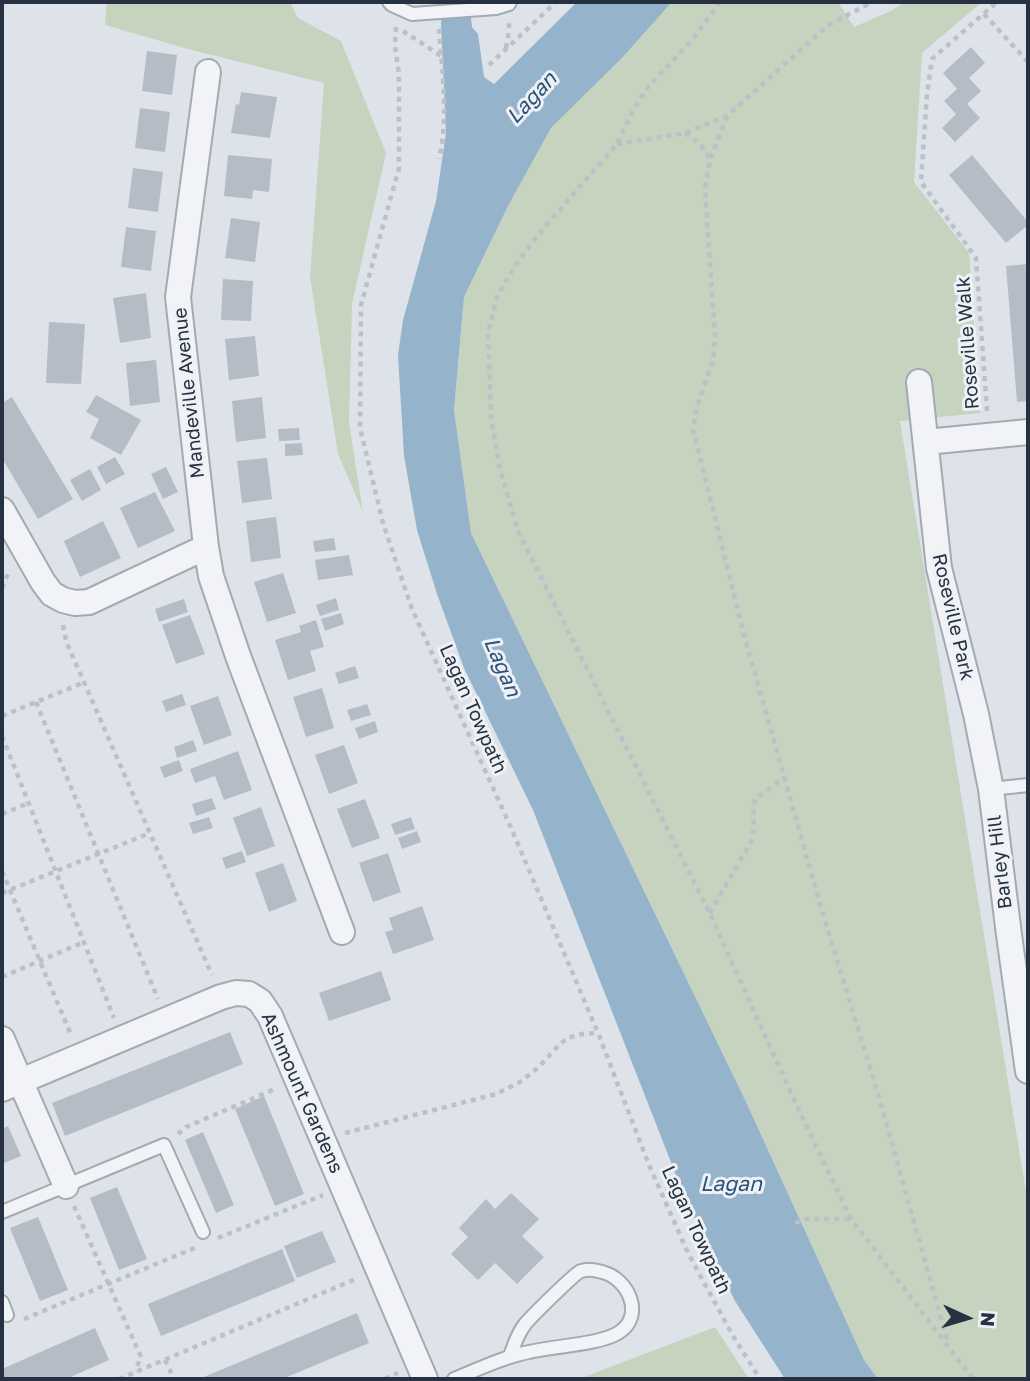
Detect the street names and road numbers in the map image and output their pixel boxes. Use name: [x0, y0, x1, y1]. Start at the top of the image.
street label: Roseville Walk: [952, 276, 984, 410]
street label: Mandeville Avenue: [169, 306, 209, 480]
street label: Roseville Park: [927, 551, 979, 683]
street label: Lagan Towpath: [434, 641, 512, 777]
street label: Barley Hill: [983, 814, 1017, 910]
street label: Ashmount Gardens: [256, 1009, 348, 1177]
street label: Lagan Towpath: [656, 1162, 736, 1298]

